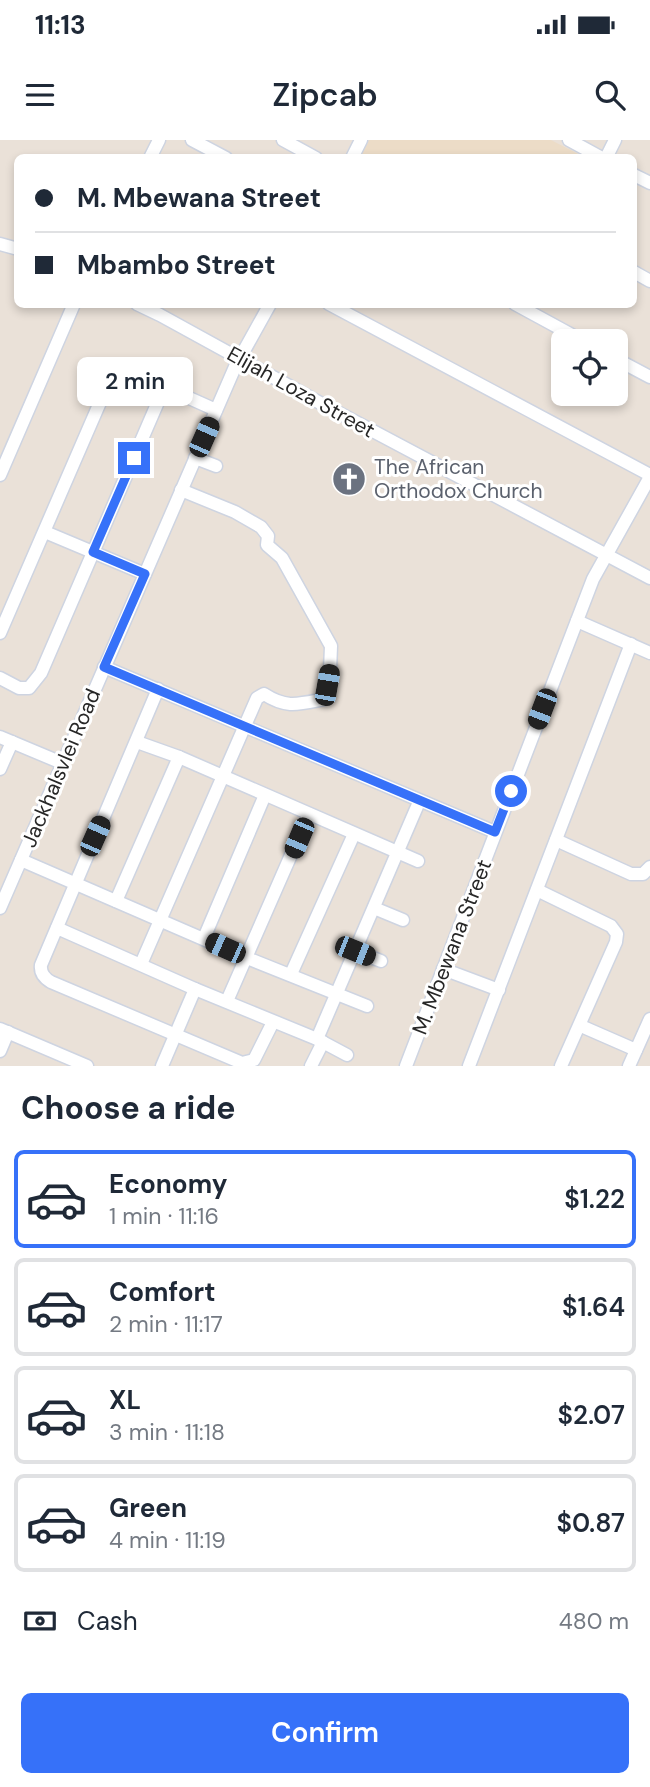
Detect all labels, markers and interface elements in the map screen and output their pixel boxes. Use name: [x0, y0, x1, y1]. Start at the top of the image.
text: 11:13: [35, 8, 86, 42]
text: Zipcab: [272, 74, 378, 116]
icon: menu: [21, 76, 59, 114]
icon: search: [591, 76, 629, 114]
text: M. Mbewana Street: [77, 181, 321, 215]
text: Mbambo Street: [77, 248, 276, 282]
map controls: [551, 329, 628, 406]
button: locate: [551, 329, 628, 406]
street label: Elijah Loza Street: [222, 340, 380, 444]
callout: 2 min: [76, 356, 192, 406]
text: 2 min: [105, 366, 165, 396]
car: [186, 414, 223, 460]
route end: [118, 442, 150, 474]
place label: The African Orthodox Church: [374, 453, 543, 505]
church icon: The African Orthodox Church: [330, 460, 368, 498]
car: [314, 662, 341, 708]
street label: Jackhalsvlei Road: [15, 684, 107, 852]
car: [525, 686, 560, 732]
route start: [495, 775, 527, 807]
car: [77, 813, 114, 859]
car: [282, 815, 317, 861]
street label: M. Mbewana Street: [406, 855, 498, 1039]
car: [202, 930, 249, 966]
car: [332, 933, 379, 969]
text: Choose a ride: [21, 1087, 236, 1129]
text: Economy: [109, 1167, 227, 1201]
icon: car: [25, 1168, 88, 1231]
text: $1.22: [564, 1182, 625, 1216]
text: 1 min · 11:16: [109, 1201, 219, 1231]
text: Comfort: [109, 1275, 215, 1309]
icon: car: [25, 1276, 88, 1339]
text: $1.64: [562, 1290, 625, 1324]
text: 2 min · 11:17: [109, 1309, 223, 1339]
text: XL: [109, 1383, 141, 1417]
icon: car: [25, 1384, 88, 1447]
text: $2.07: [558, 1398, 625, 1432]
text: 3 min · 11:18: [109, 1417, 225, 1447]
text: Green: [109, 1491, 187, 1525]
icon: car: [25, 1492, 88, 1555]
text: $0.87: [556, 1506, 625, 1540]
text: 4 min · 11:19: [109, 1525, 226, 1555]
icon: cash: [21, 1602, 59, 1640]
text: Cash: [77, 1604, 138, 1638]
text: 480 m: [559, 1606, 629, 1636]
button: Confirm: [21, 1693, 629, 1773]

